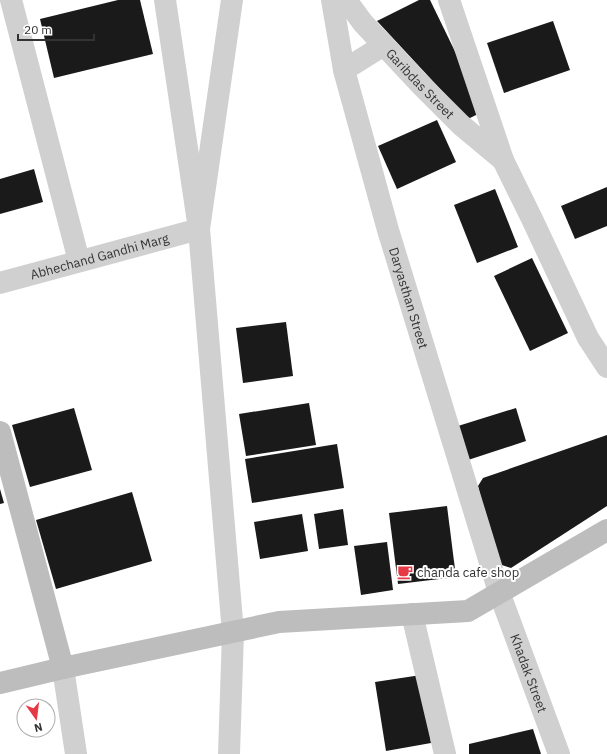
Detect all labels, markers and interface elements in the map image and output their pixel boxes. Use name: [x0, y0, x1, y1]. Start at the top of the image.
scale bar: [18, 16, 94, 42]
text: 20 m: [24, 22, 52, 37]
street label: Garibdas Street: [383, 45, 458, 122]
street label: Abhechand Gandhi Marg: [28, 229, 171, 283]
street label: Daryasthan Street: [385, 245, 432, 351]
cafe icon: chanda cafe shop: [396, 563, 414, 581]
place label: chanda cafe shop: [417, 564, 519, 581]
street label: Khadak Street: [507, 631, 551, 715]
north arrow: [16, 698, 56, 738]
text: N: [33, 720, 44, 735]

